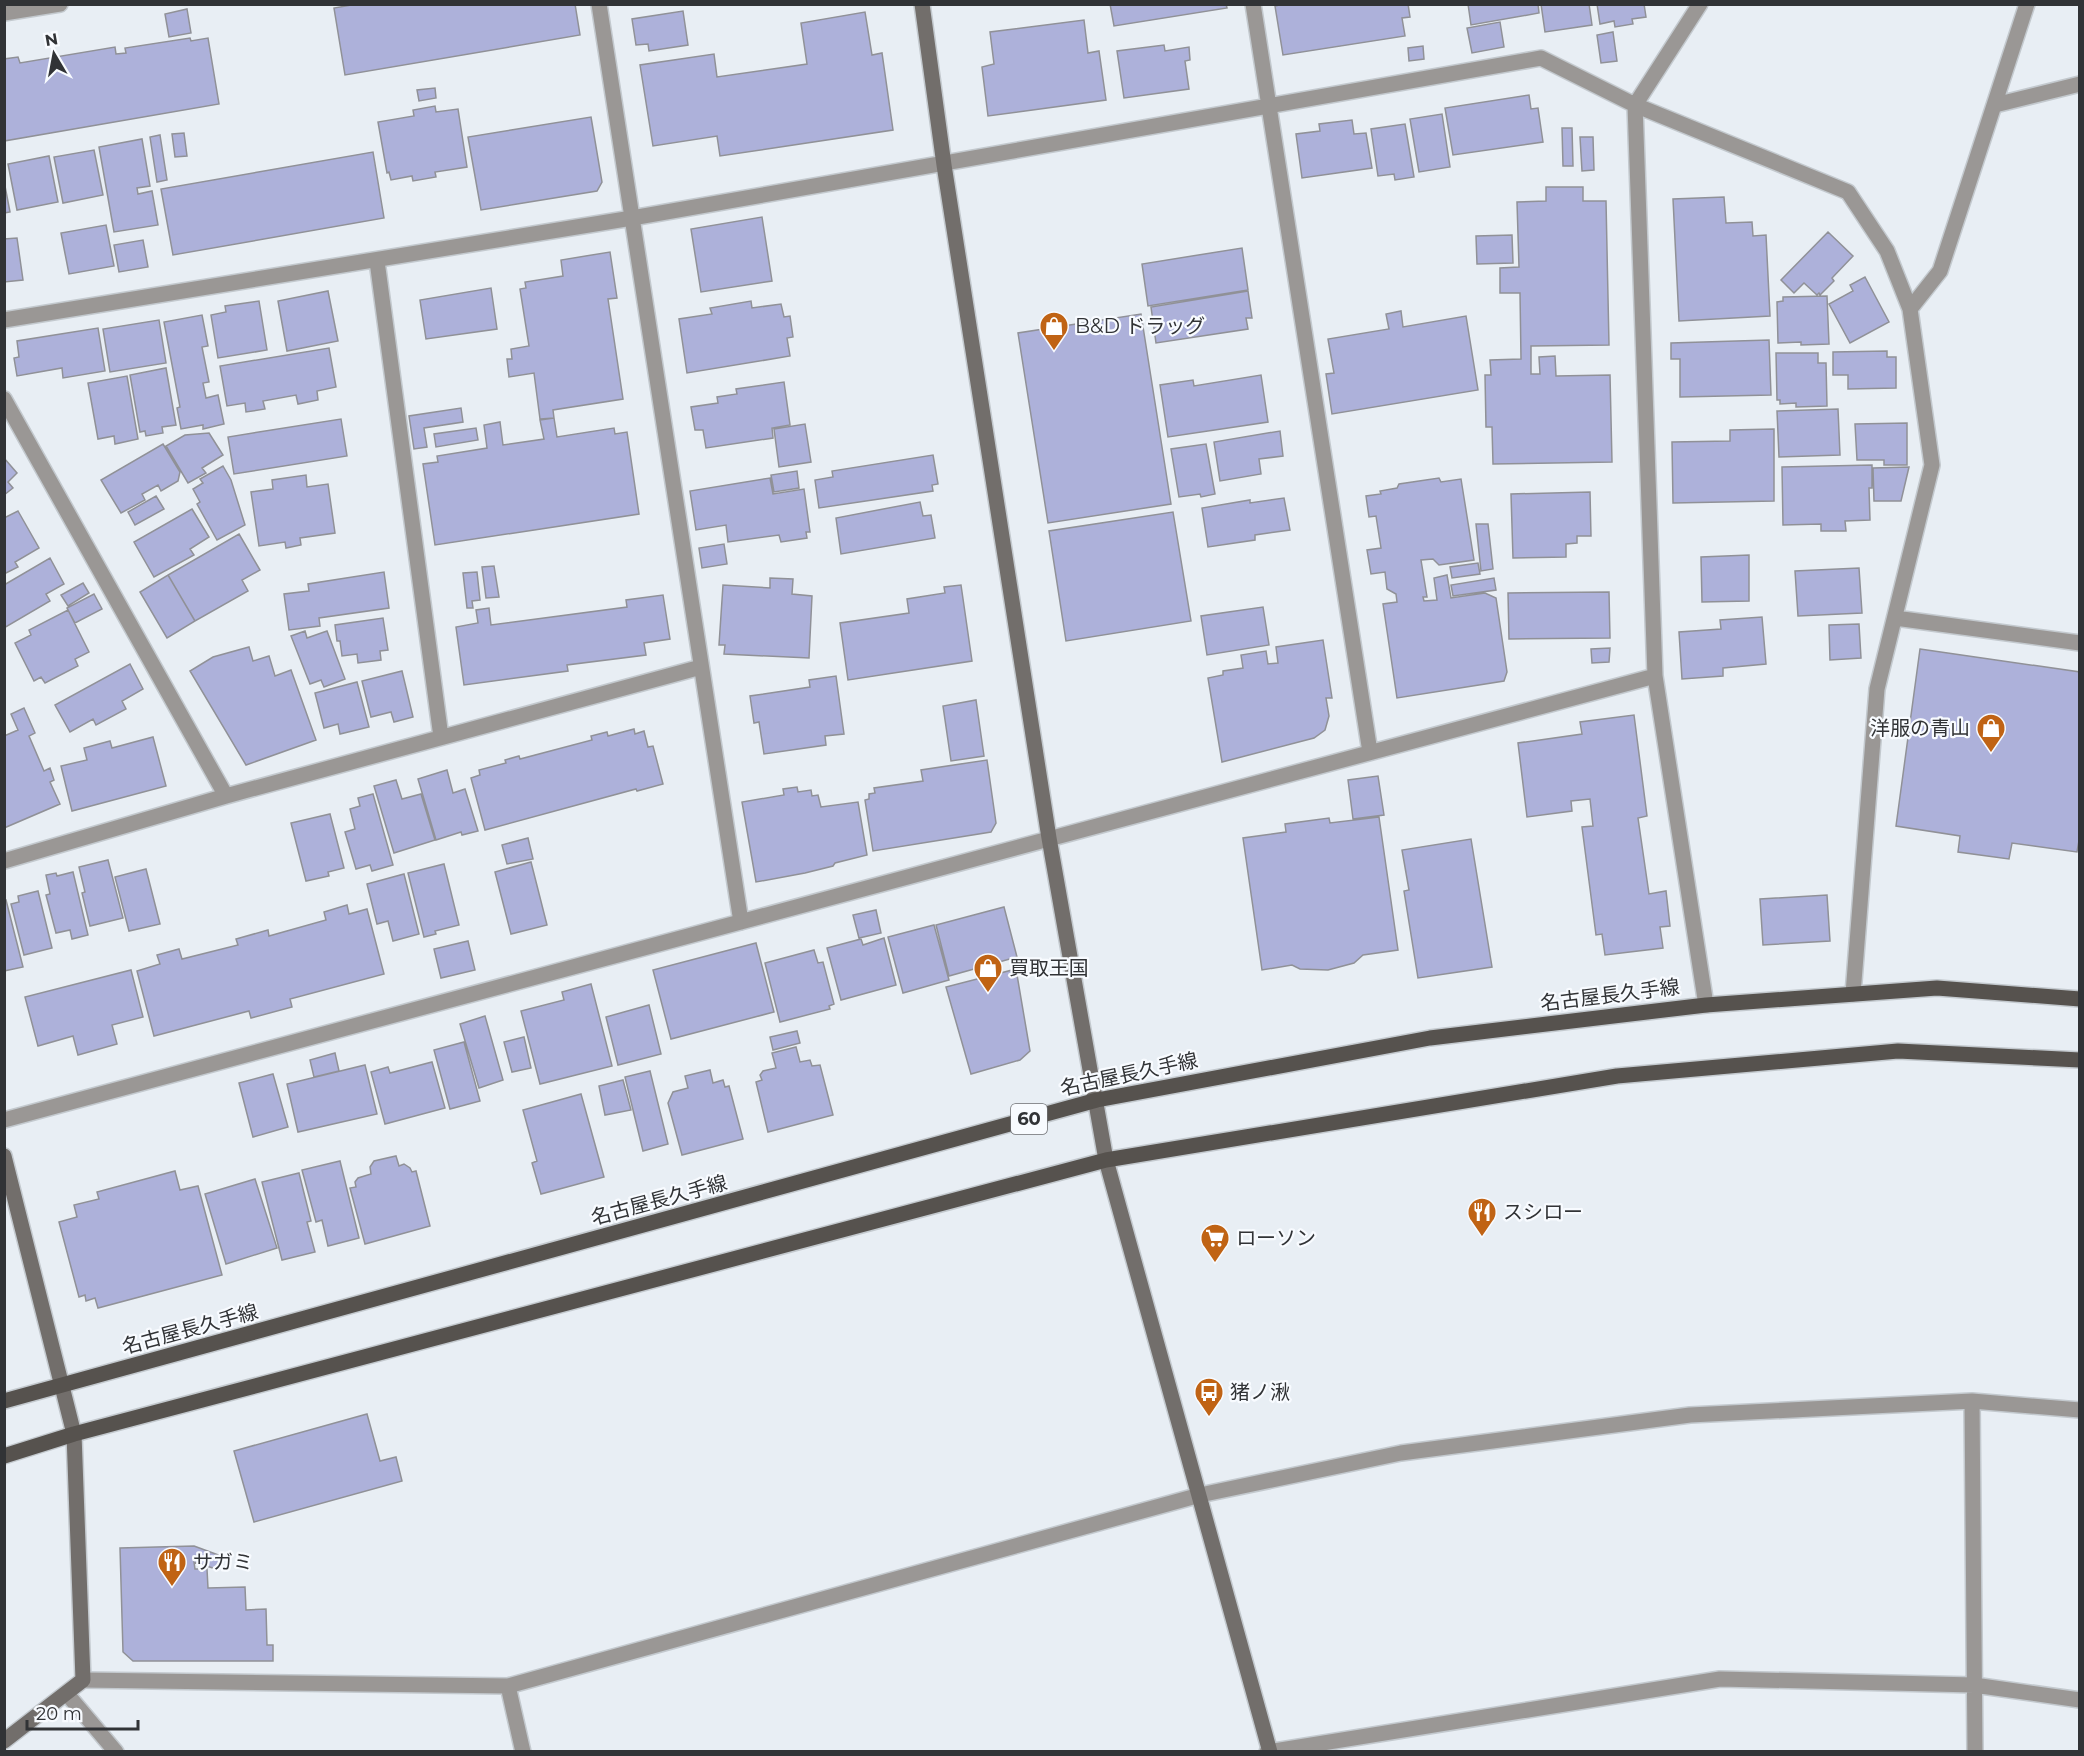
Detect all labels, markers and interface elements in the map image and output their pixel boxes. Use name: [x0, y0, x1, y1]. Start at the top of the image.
north arrow: [24, 24, 84, 84]
text: N: [43, 29, 60, 50]
shop icon: B&D ドラッグ: [1038, 310, 1070, 352]
place label: B&D ドラッグ: [1075, 314, 1205, 338]
shop icon: 洋服の青山: [1975, 712, 2007, 754]
place label: 洋服の青山: [1870, 716, 1970, 740]
shop icon: 買取王国: [972, 952, 1004, 994]
place label: 買取王国: [1009, 956, 1089, 980]
street label: 名古屋長久手線: [1539, 975, 1681, 1015]
street label: 名古屋長久手線: [1058, 1048, 1200, 1100]
road number: 60: [1011, 1104, 1047, 1134]
street label: 名古屋長久手線: [588, 1170, 730, 1230]
restaurant icon: スシロー: [1466, 1196, 1498, 1238]
place label: スシロー: [1503, 1200, 1583, 1224]
supermarket icon: ローソン: [1199, 1222, 1231, 1264]
place label: ローソン: [1236, 1226, 1316, 1250]
street label: 名古屋長久手線: [119, 1299, 261, 1359]
bus stop icon: 猪ノ湫: [1193, 1376, 1225, 1418]
place label: 猪ノ湫: [1230, 1380, 1290, 1404]
restaurant icon: サガミ: [156, 1546, 188, 1588]
place label: サガミ: [193, 1550, 253, 1574]
scale bar: [27, 1693, 138, 1731]
text: 20 m: [36, 1703, 82, 1725]

